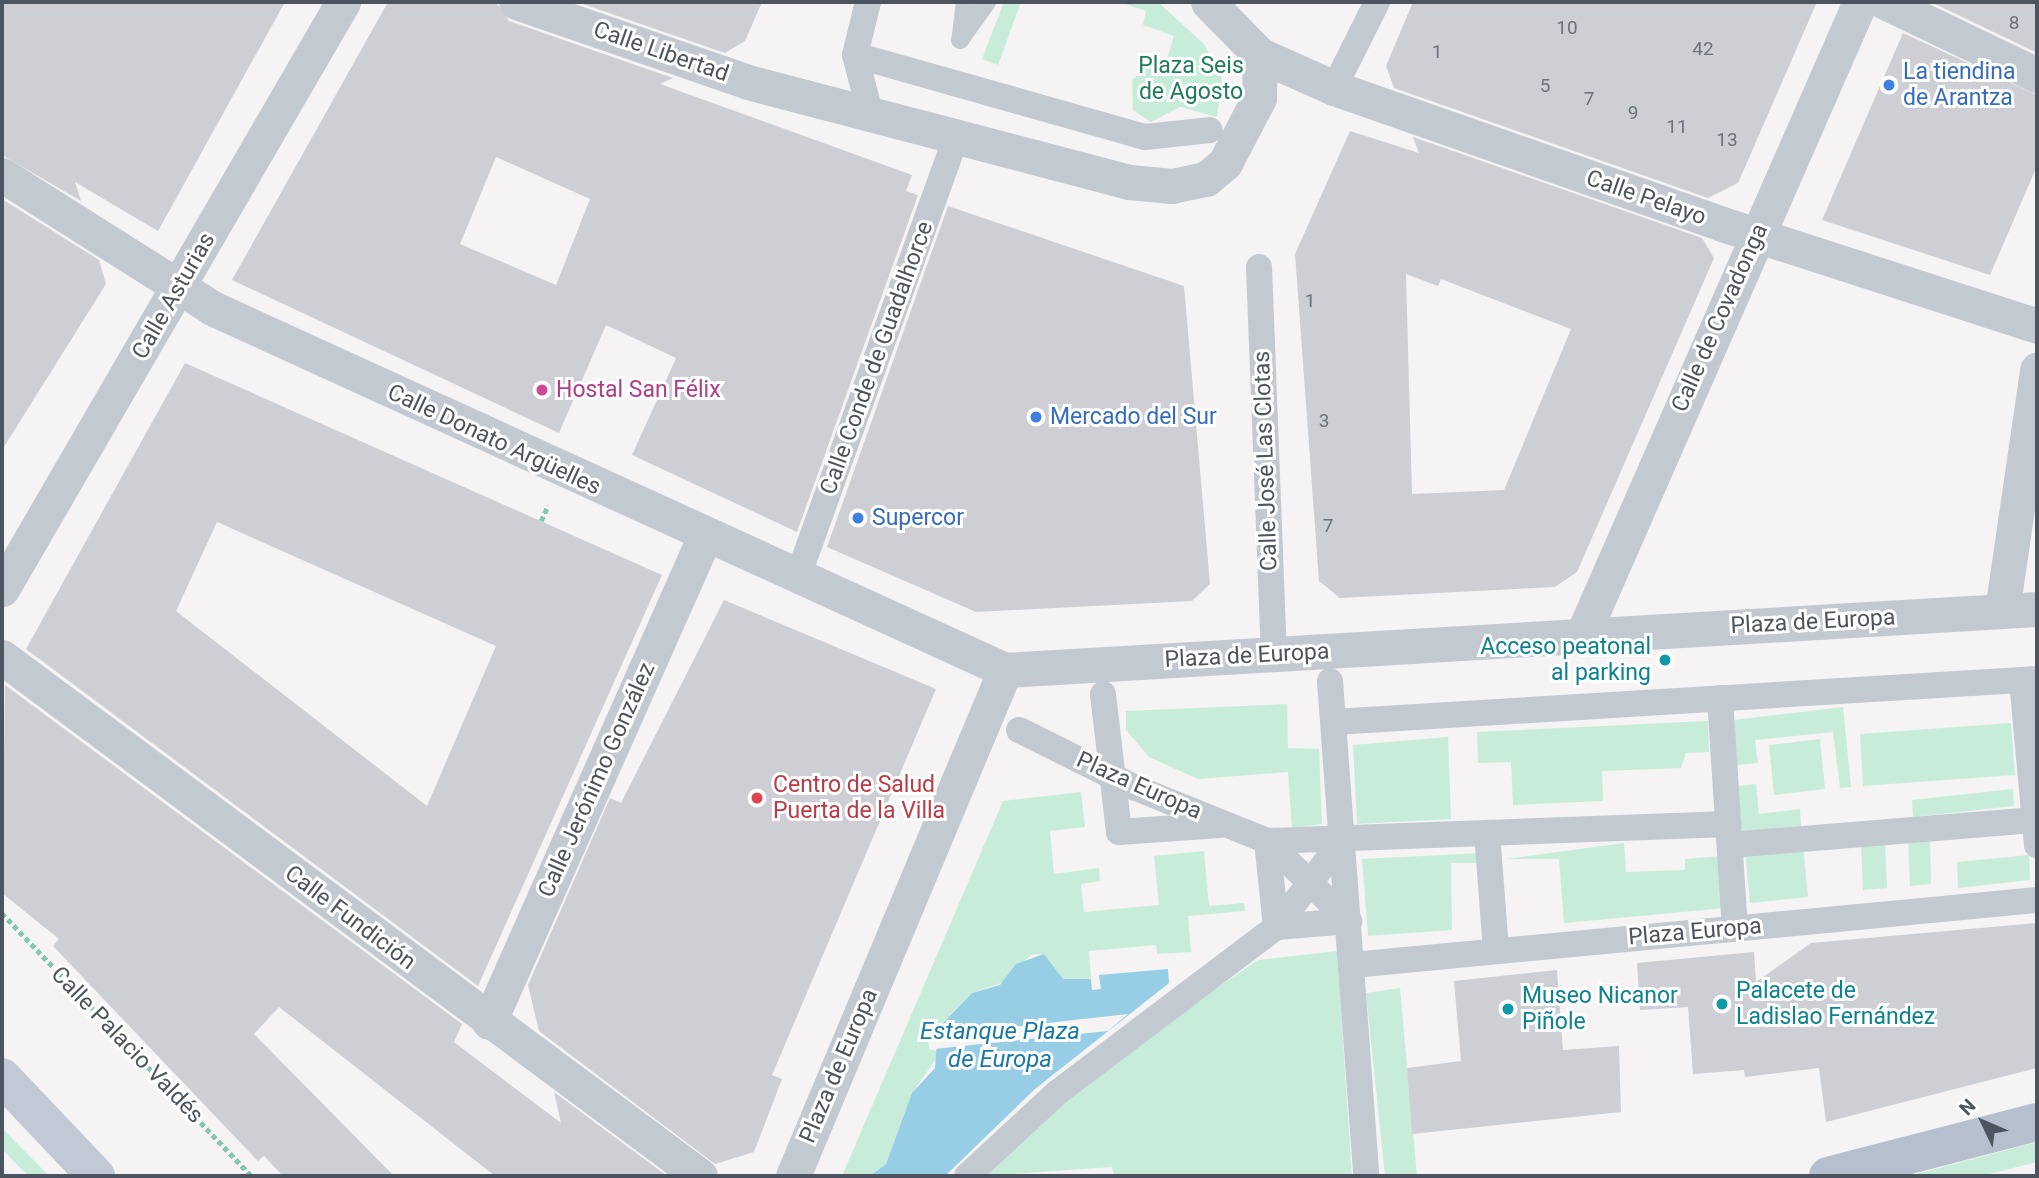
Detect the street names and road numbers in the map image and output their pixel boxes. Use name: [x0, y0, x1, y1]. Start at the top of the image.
street label: Calle Libertad: [590, 16, 732, 88]
street label: Calle Pelayo: [1582, 165, 1710, 231]
street label: Calle Conde de Guadalhorce: [815, 218, 939, 498]
street label: Calle de Covadonga: [1666, 220, 1774, 416]
street label: Calle Asturias: [127, 228, 221, 364]
street label: Calle José Las Clotas: [1248, 350, 1284, 572]
street label: Calle Donato Argüelles: [383, 379, 605, 501]
street label: Plaza de Europa: [1730, 604, 1896, 640]
street label: Plaza de Europa: [1164, 638, 1330, 674]
street label: Calle Jerónimo González: [533, 658, 661, 902]
street label: Plaza Europa: [1072, 746, 1206, 826]
street label: Calle Fundición: [279, 860, 421, 976]
street label: Plaza Europa: [1627, 912, 1763, 952]
street label: Calle Palacio Valdés: [45, 961, 209, 1129]
street label: Plaza de Europa: [794, 985, 884, 1147]

